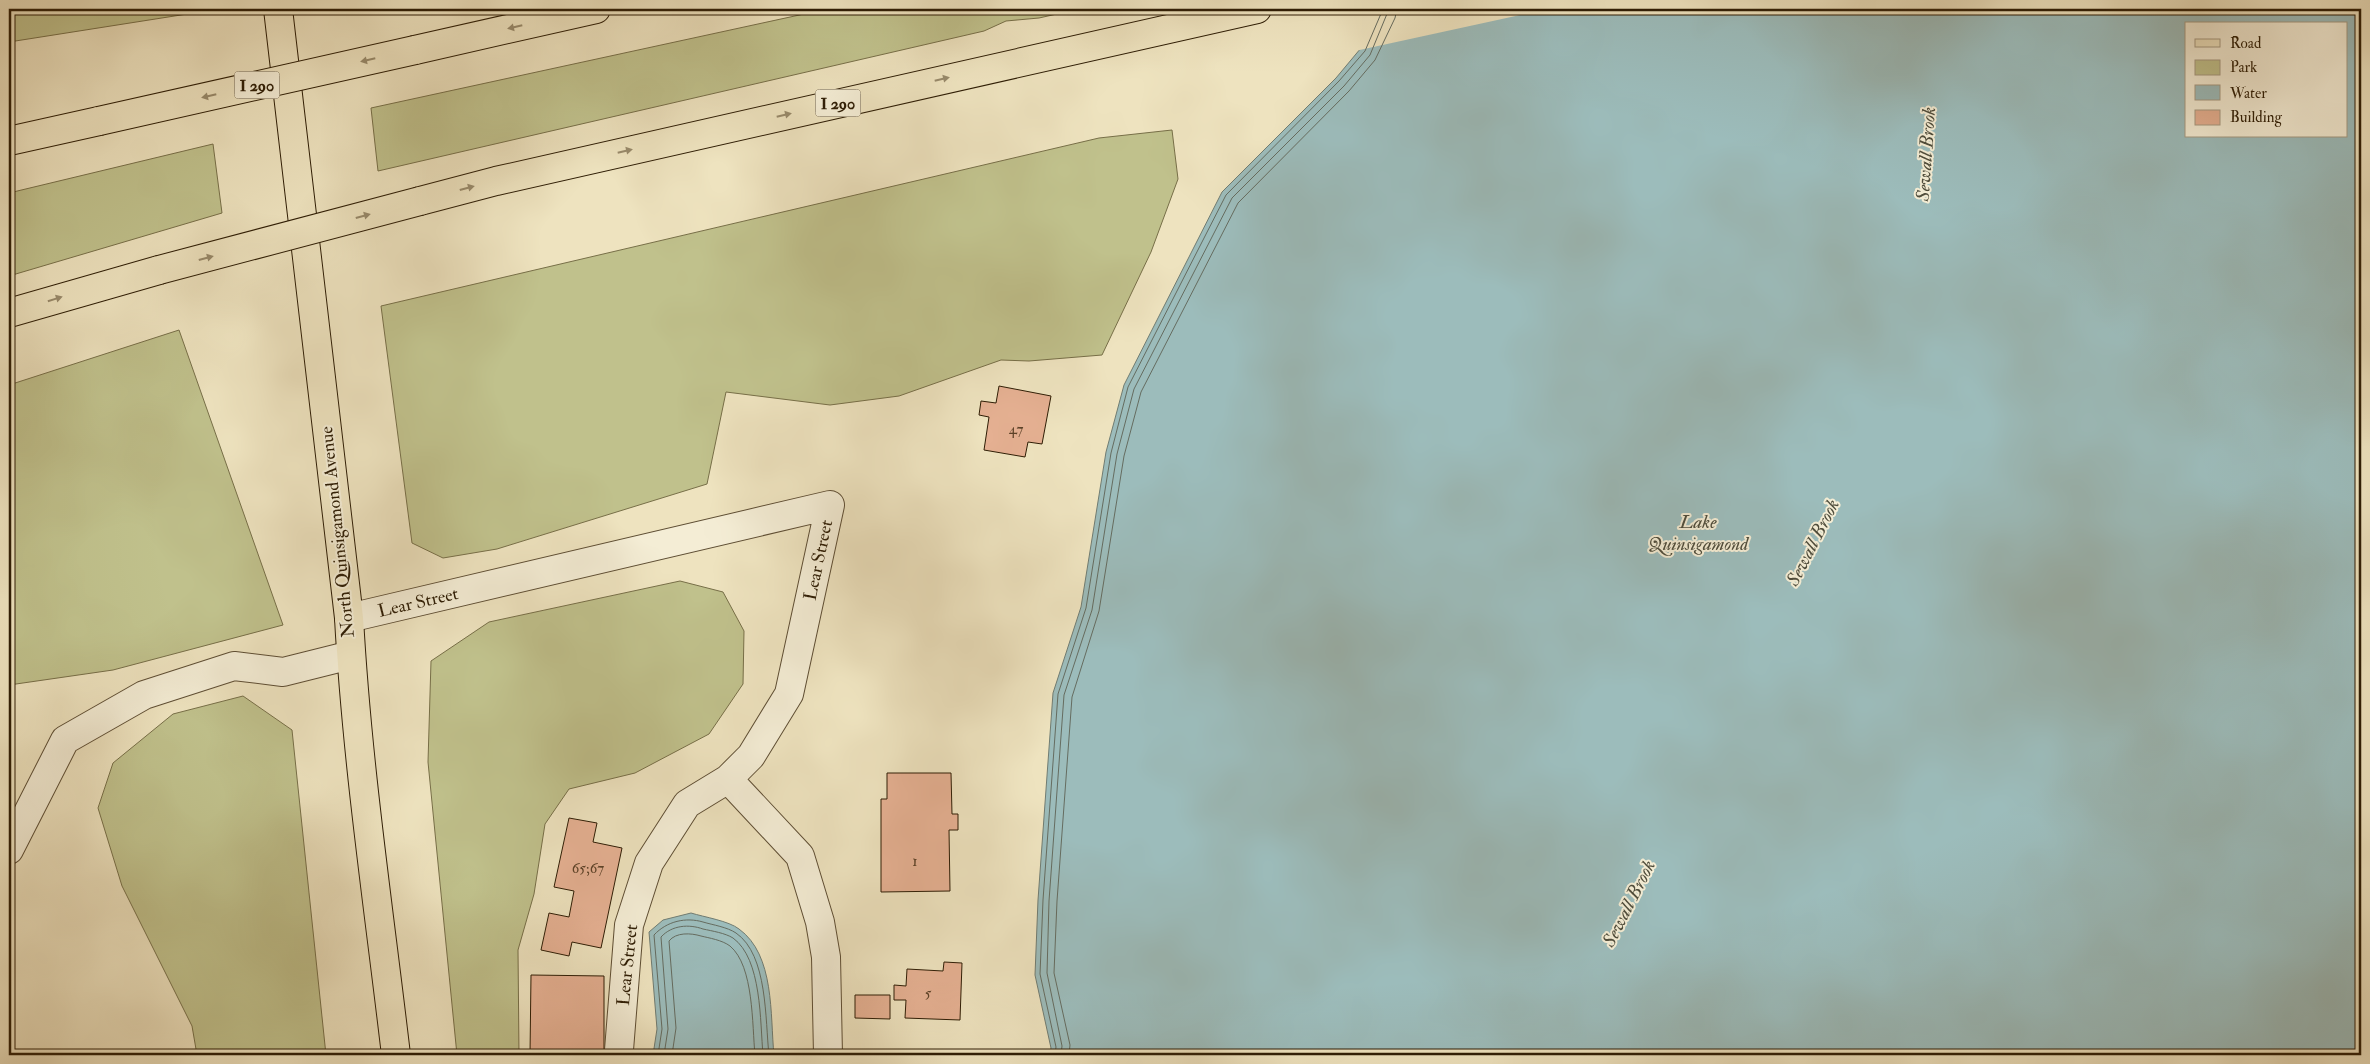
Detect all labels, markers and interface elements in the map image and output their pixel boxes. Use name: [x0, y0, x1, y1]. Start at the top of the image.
legend: [2185, 22, 2348, 138]
one-way arrow: [507, 23, 522, 31]
text: Road: [2230, 34, 2262, 53]
one-way arrow: [360, 56, 375, 64]
text: Park: [2230, 58, 2257, 77]
road number: I 290: [234, 72, 280, 98]
one-way arrow: [935, 75, 950, 83]
text: Water: [2229, 84, 2267, 103]
road number: I 290: [816, 90, 860, 116]
one-way arrow: [202, 92, 217, 100]
water label: Sewall Brook: [1911, 106, 1941, 203]
text: Building: [2230, 108, 2282, 127]
one-way arrow: [776, 111, 791, 119]
one-way arrow: [618, 147, 633, 155]
one-way arrow: [460, 184, 475, 192]
one-way arrow: [355, 212, 370, 220]
one-way arrow: [198, 254, 213, 262]
one-way arrow: [48, 294, 63, 302]
house number: 47: [1009, 420, 1023, 439]
street label: North Quinsigamond Avenue: [315, 425, 360, 639]
water label: Sewall Brook: [1780, 495, 1845, 591]
water label: Lake Quinsigamond: [1648, 510, 1749, 556]
street label: Lear Street: [799, 518, 838, 603]
street label: Lear Street: [376, 582, 461, 623]
house number: 1: [912, 852, 918, 871]
water label: Sewall Brook: [1596, 856, 1661, 952]
house number: 65;67: [572, 859, 604, 878]
street label: Lear Street: [612, 923, 643, 1007]
house number: 5: [925, 984, 932, 1003]

